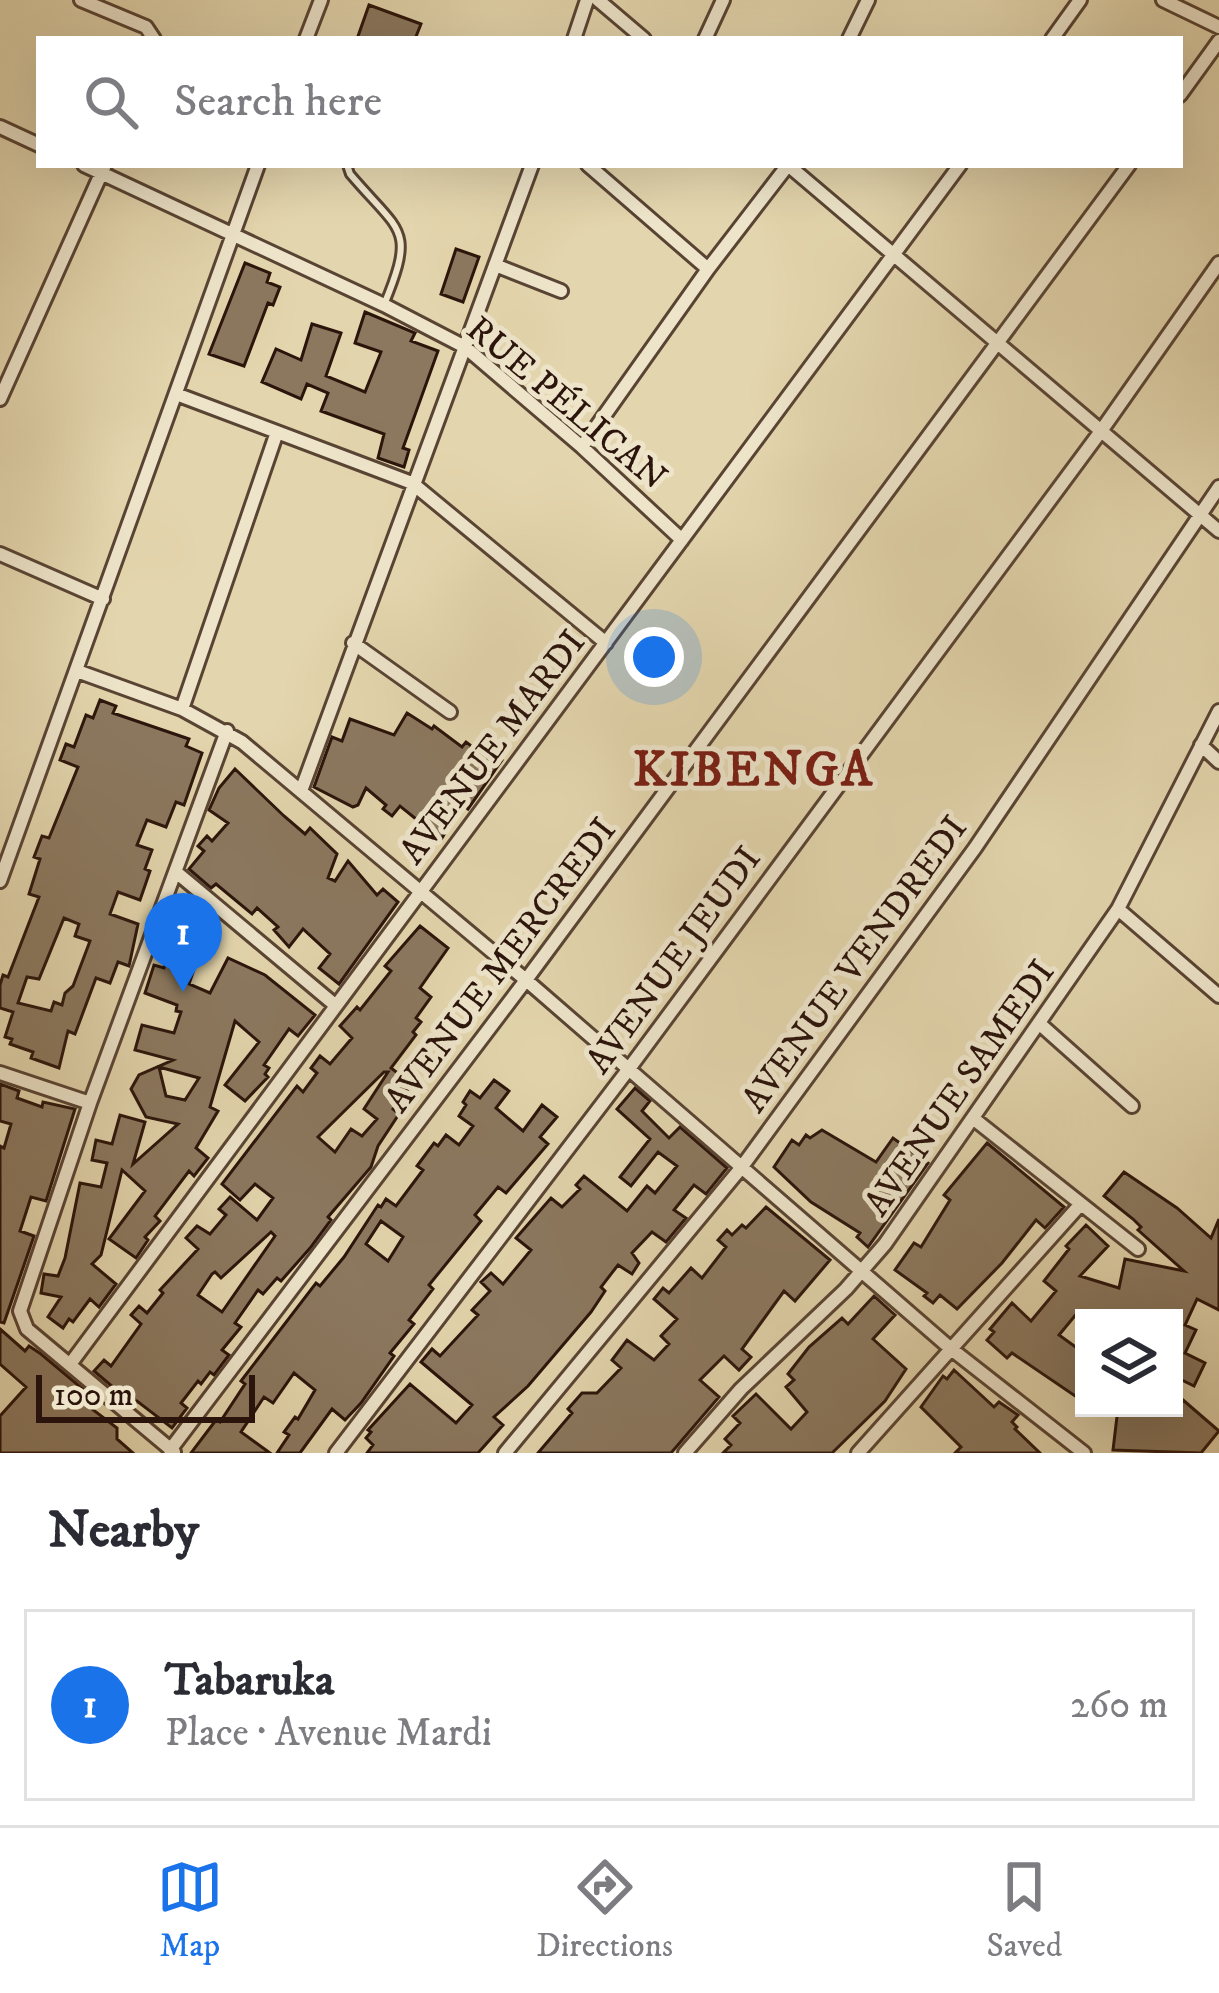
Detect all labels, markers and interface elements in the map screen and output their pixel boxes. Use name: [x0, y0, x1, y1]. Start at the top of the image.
search box: [36, 36, 1183, 168]
icon: search: [78, 69, 144, 135]
text: Search here: [174, 74, 382, 130]
street label: RUE PÉLICAN: [457, 307, 676, 501]
street label: AVENUE MARDI: [390, 621, 596, 874]
your location: [624, 627, 684, 687]
district label: KIBENGA: [633, 741, 875, 801]
street label: AVENUE VENDREDI: [732, 807, 978, 1122]
street label: AVENUE MERCREDI: [375, 809, 627, 1122]
street label: AVENUE JEUDI: [577, 838, 771, 1083]
pin: 1: [144, 893, 222, 992]
street label: AVENUE SAMEDI: [855, 952, 1065, 1225]
map controls: [1075, 1309, 1183, 1417]
button: layers: [1075, 1309, 1183, 1417]
scale bar: [36, 1369, 255, 1422]
text: 100 m: [54, 1375, 133, 1416]
text: Nearby: [48, 1499, 199, 1563]
text: Tabaruka: [165, 1653, 334, 1709]
text: 1: [83, 1681, 97, 1730]
text: 260 m: [1070, 1681, 1168, 1730]
text: Place · Avenue Mardi: [165, 1709, 492, 1758]
tab: Map: [157, 1854, 223, 1967]
tab: Directions: [536, 1854, 673, 1967]
tab: Saved: [986, 1854, 1062, 1967]

